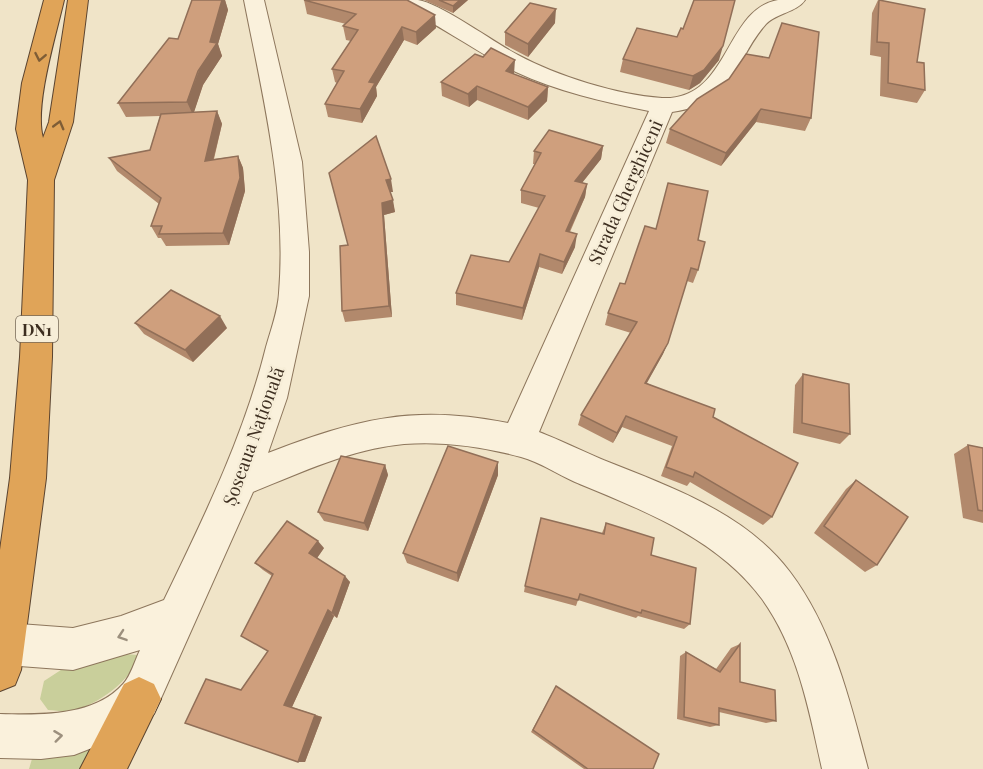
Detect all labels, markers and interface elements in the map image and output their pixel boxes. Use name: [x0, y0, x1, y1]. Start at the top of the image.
one-way arrow: [34, 51, 47, 61]
street label: Strada Gherghiceni: [582, 116, 668, 268]
one-way arrow: [52, 120, 65, 130]
road number: DN1: [16, 316, 58, 342]
street label: Șoseaua Națională: [217, 363, 289, 509]
one-way arrow: [118, 628, 128, 641]
one-way arrow: [54, 730, 63, 743]

